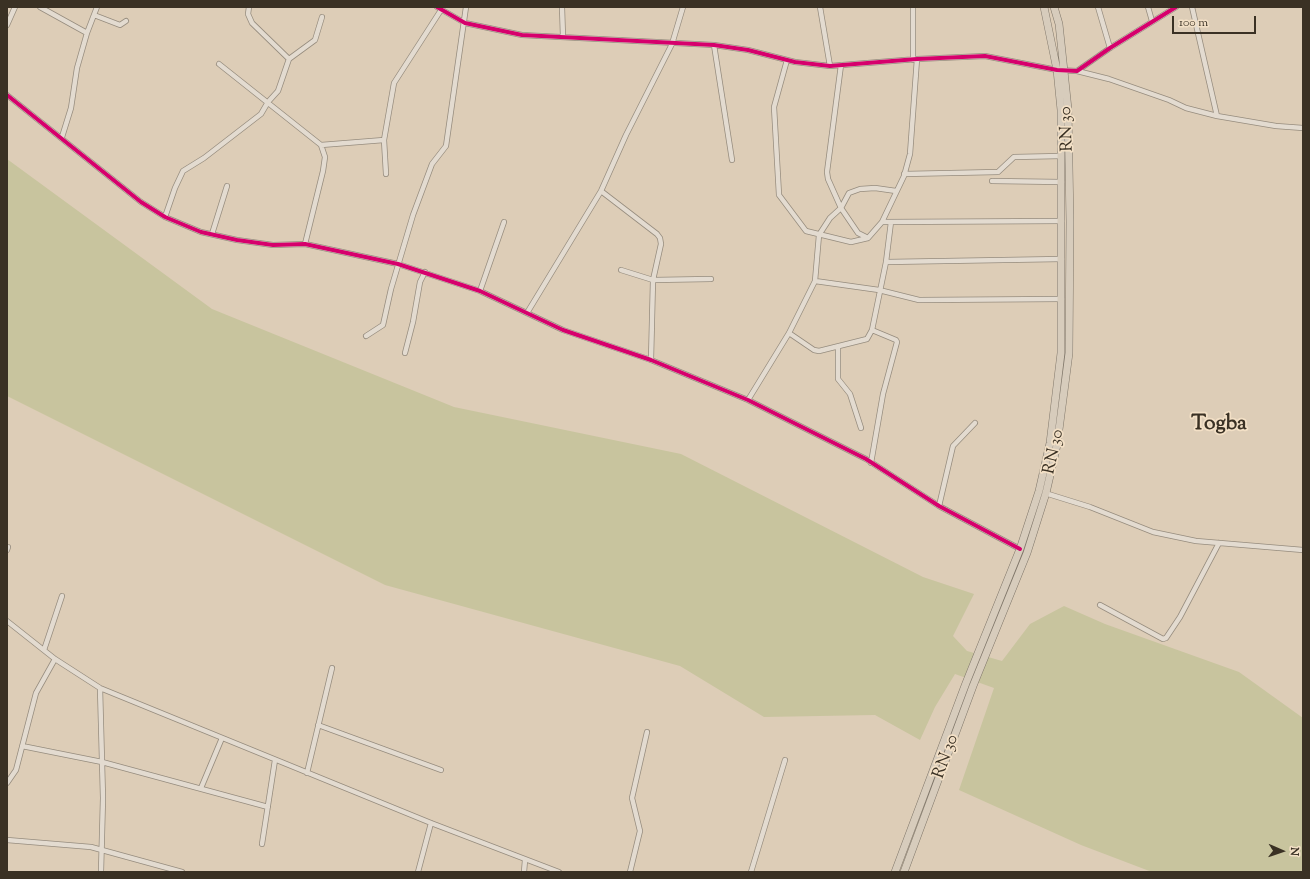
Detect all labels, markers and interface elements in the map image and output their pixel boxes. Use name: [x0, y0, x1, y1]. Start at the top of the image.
scale bar: [1174, 8, 1258, 34]
text: 100 m: [1179, 14, 1208, 32]
street label: RN 30: [1057, 106, 1079, 152]
district label: Togba: [1191, 412, 1247, 438]
street label: RN 30: [1040, 428, 1070, 476]
street label: RN 30: [930, 732, 964, 782]
north arrow: [1262, 831, 1302, 871]
text: N: [1286, 847, 1302, 856]

